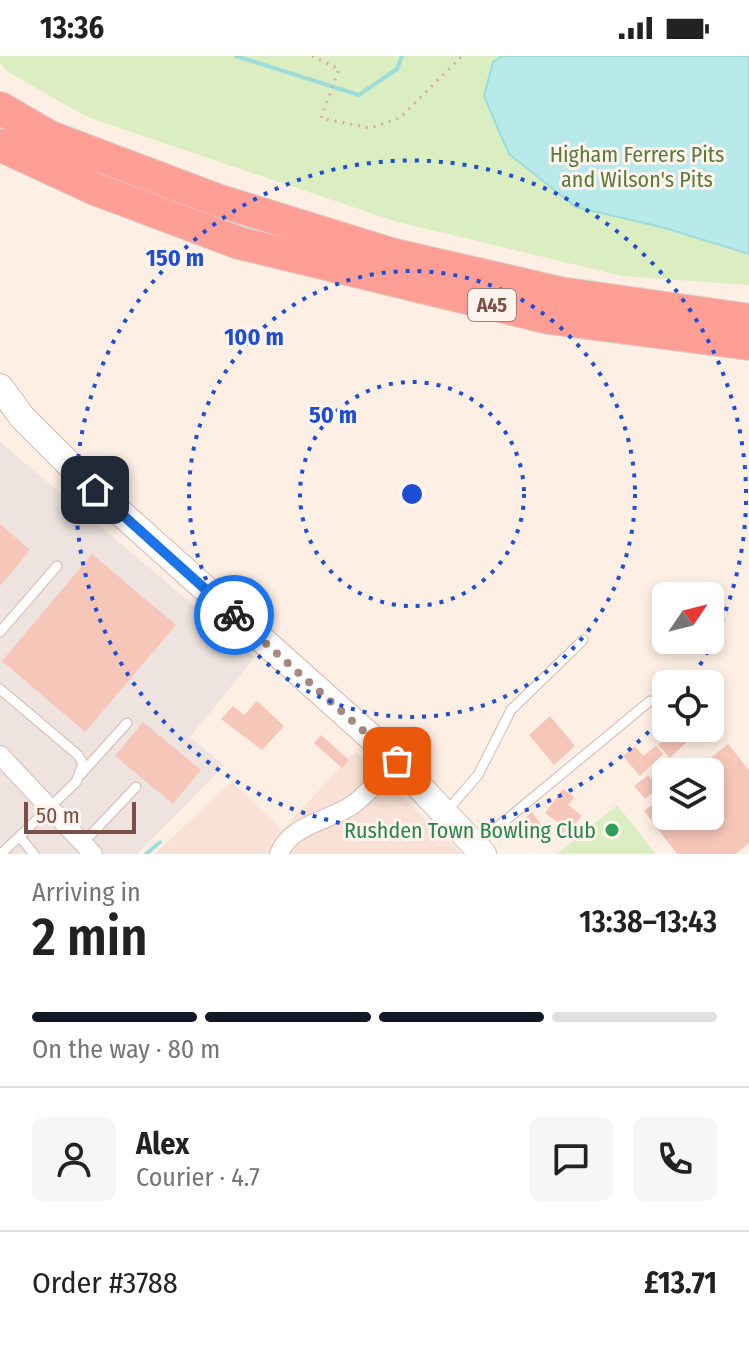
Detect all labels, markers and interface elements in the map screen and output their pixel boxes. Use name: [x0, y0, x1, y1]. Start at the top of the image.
text: 13:36: [40, 10, 104, 46]
park label: Higham Ferrers Pits and Wilson's Pits: [550, 141, 724, 193]
text: 150 m: [146, 244, 204, 272]
road number: A45: [468, 289, 516, 321]
text: 100 m: [224, 323, 284, 351]
text: 50 m: [309, 401, 357, 429]
pin: [61, 456, 129, 524]
icon: home: [73, 468, 117, 512]
centre of rings: [398, 480, 426, 508]
courier: [194, 575, 274, 655]
north arrow: [652, 582, 724, 654]
map controls: [652, 582, 724, 830]
icon: bike: [212, 593, 256, 637]
button: locate: [652, 670, 724, 742]
pin: [363, 727, 431, 795]
icon: bag: [375, 739, 419, 783]
button: layers: [652, 758, 724, 830]
scale bar: [24, 798, 136, 834]
text: 50 m: [36, 802, 80, 829]
place label: Rushden Town Bowling Club: [344, 817, 596, 844]
marker: Rushden Town Bowling Club: [603, 821, 621, 839]
text: Arriving in: [32, 877, 141, 908]
text: 13:38–13:43: [579, 904, 717, 940]
text: 2 min: [32, 906, 148, 969]
text: On the way · 80 m: [32, 1034, 220, 1065]
button: person: [32, 1117, 116, 1201]
button: chat: [529, 1117, 613, 1201]
button: phone: [633, 1117, 717, 1201]
text: Alex: [136, 1126, 189, 1162]
text: Courier · 4.7: [136, 1162, 260, 1193]
text: Order #3788: [32, 1265, 178, 1301]
text: £13.71: [644, 1265, 717, 1301]

